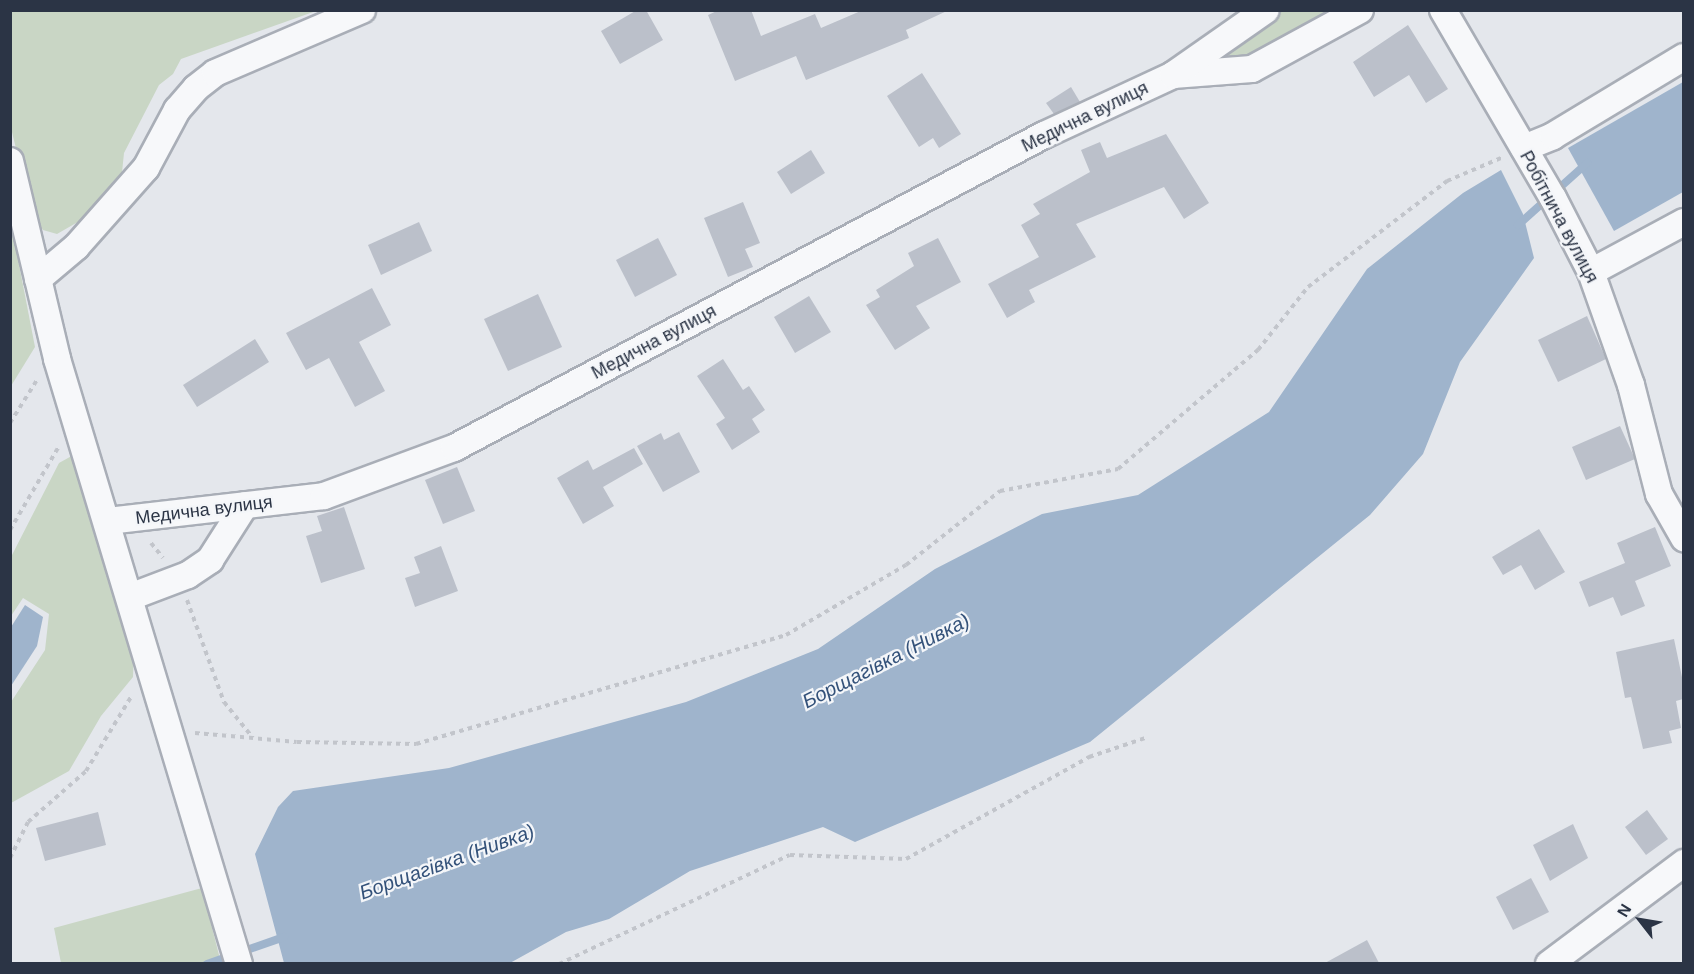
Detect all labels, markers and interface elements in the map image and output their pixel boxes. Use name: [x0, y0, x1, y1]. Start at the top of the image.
street label: Медична вулиця: [1018, 77, 1152, 157]
street label: Робітнича вулиця: [1515, 147, 1603, 287]
street label: Медична вулиця: [588, 300, 720, 384]
street label: Медична вулиця: [134, 491, 274, 529]
water label: Борщагівка (Нивка): [798, 608, 974, 714]
water label: Борщагівка (Нивка): [356, 819, 538, 905]
north arrow: [1610, 890, 1670, 950]
text: N: [1614, 901, 1634, 920]

